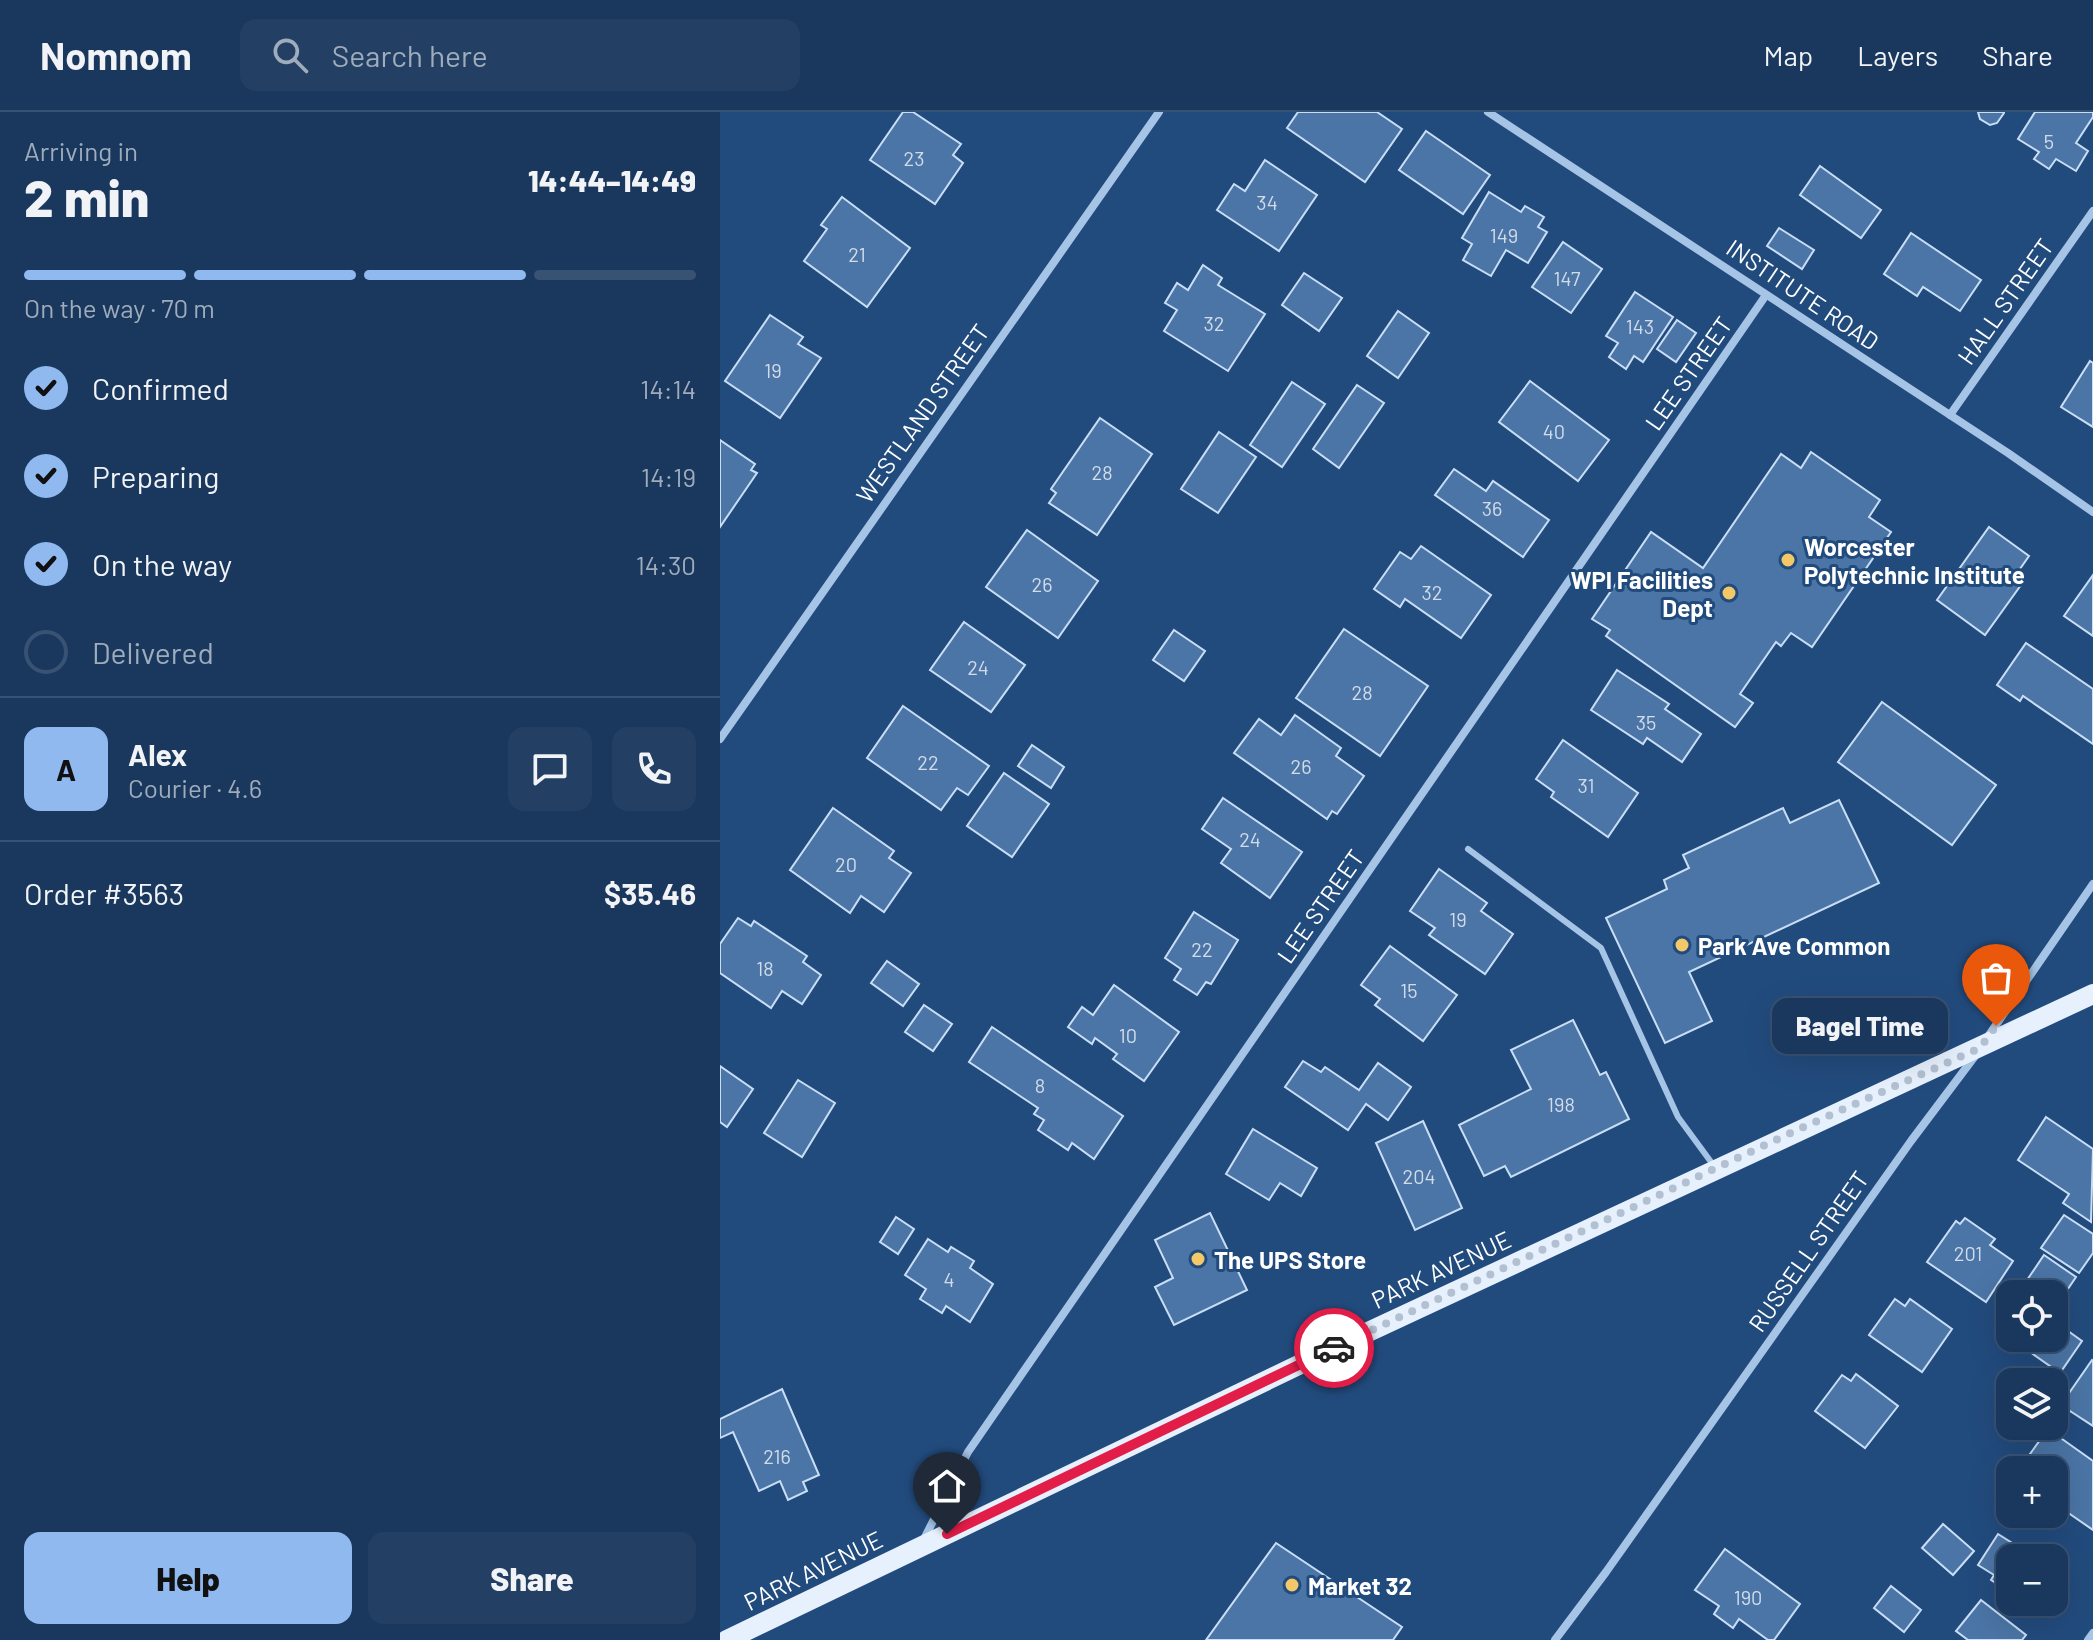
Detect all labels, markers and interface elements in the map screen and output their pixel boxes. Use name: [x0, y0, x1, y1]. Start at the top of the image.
search box: [240, 19, 800, 91]
text: Nomnom: [40, 32, 192, 78]
icon: search: [268, 33, 312, 77]
text: Search here: [332, 37, 488, 73]
text: Map: [1763, 38, 1813, 72]
text: Layers: [1857, 38, 1938, 72]
text: Share: [1982, 38, 2053, 72]
house number: 5: [2044, 129, 2054, 153]
text: Arriving in: [24, 135, 138, 166]
house number: 23: [904, 146, 924, 170]
text: 14:44–14:49: [528, 162, 696, 198]
text: 2 min: [24, 165, 149, 227]
house number: 34: [1256, 190, 1278, 214]
house number: 149: [1490, 223, 1518, 247]
street label: INSTITUTE ROAD: [1722, 232, 1884, 356]
street label: HALL STREET: [1951, 232, 2059, 370]
house number: 21: [848, 242, 866, 266]
house number: 147: [1554, 266, 1581, 290]
text: On the way · 70 m: [24, 292, 215, 323]
house number: 32: [1203, 311, 1225, 335]
street label: LEE STREET: [1638, 311, 1738, 435]
house number: 143: [1626, 314, 1654, 338]
street label: WESTLAND STREET: [849, 318, 995, 508]
house number: 19: [764, 358, 782, 382]
icon: check: [24, 366, 68, 410]
text: Confirmed: [92, 370, 229, 406]
text: 14:14: [640, 373, 696, 404]
house number: 40: [1543, 419, 1565, 443]
icon: check: [24, 454, 68, 498]
text: Preparing: [92, 458, 219, 494]
house number: 28: [1091, 460, 1113, 484]
text: 14:19: [641, 461, 696, 492]
house number: 36: [1482, 496, 1502, 520]
place label: Worcester Polytechnic Institute: [1804, 532, 2025, 589]
icon: check: [24, 542, 68, 586]
text: On the way: [92, 546, 232, 582]
text: 14:30: [636, 549, 696, 580]
marker: Worcester Polytechnic Institute: [1779, 551, 1797, 569]
place label: WPI Facilities Dept: [1571, 565, 1713, 622]
house number: 26: [1031, 572, 1053, 596]
house number: 32: [1421, 580, 1443, 604]
marker: WPI Facilities Dept: [1720, 584, 1738, 602]
text: Delivered: [92, 634, 214, 670]
house number: 24: [967, 655, 989, 679]
house number: 28: [1351, 680, 1373, 704]
house number: 35: [1636, 710, 1656, 734]
button: chat: [508, 727, 592, 811]
button: phone: [612, 727, 696, 811]
text: Alex: [128, 736, 187, 772]
house number: 22: [917, 750, 939, 774]
text: A: [56, 751, 76, 787]
house number: 26: [1290, 754, 1312, 778]
text: Courier · 4.6: [128, 772, 262, 803]
house number: 31: [1577, 773, 1595, 797]
house number: 24: [1239, 827, 1261, 851]
street label: LEE STREET: [1270, 844, 1370, 968]
house number: 20: [835, 852, 857, 876]
text: Order #3563: [24, 875, 184, 911]
text: $35.46: [604, 875, 696, 911]
house number: 19: [1449, 907, 1467, 931]
place label: Park Ave Common: [1698, 931, 1890, 960]
marker: Park Ave Common: [1673, 936, 1691, 954]
house number: 22: [1191, 937, 1213, 961]
pin: [1962, 944, 2030, 1026]
house number: 18: [756, 956, 774, 980]
icon: bag: [1974, 956, 2018, 1000]
house number: 15: [1400, 978, 1418, 1002]
callout: Bagel Time: [1772, 998, 1948, 1054]
text: Bagel Time: [1796, 1010, 1924, 1041]
house number: 10: [1119, 1023, 1137, 1047]
house number: 8: [1035, 1073, 1045, 1097]
house number: 198: [1547, 1092, 1575, 1116]
house number: 204: [1402, 1164, 1436, 1188]
street label: RUSSELL STREET: [1742, 1165, 1874, 1337]
street label: PARK AVENUE: [1367, 1224, 1515, 1314]
house number: 201: [1954, 1241, 1982, 1265]
place label: The UPS Store: [1214, 1245, 1366, 1274]
marker: The UPS Store: [1189, 1250, 1207, 1268]
house number: 4: [943, 1267, 955, 1291]
map controls: [1996, 1280, 2068, 1616]
button: locate: [1996, 1280, 2068, 1352]
courier: [1294, 1308, 1374, 1388]
icon: car: [1312, 1326, 1356, 1370]
button: layers: [1996, 1368, 2068, 1440]
house number: 216: [763, 1444, 791, 1468]
pin: [913, 1452, 981, 1534]
button: +: [1996, 1456, 2068, 1528]
icon: home: [925, 1464, 969, 1508]
street label: PARK AVENUE: [739, 1524, 887, 1616]
button: Help: [24, 1532, 352, 1624]
button: Share: [368, 1532, 696, 1624]
button: −: [1996, 1544, 2068, 1616]
place label: Market 32: [1308, 1571, 1412, 1600]
marker: Market 32: [1283, 1576, 1301, 1594]
house number: 190: [1734, 1585, 1762, 1609]

